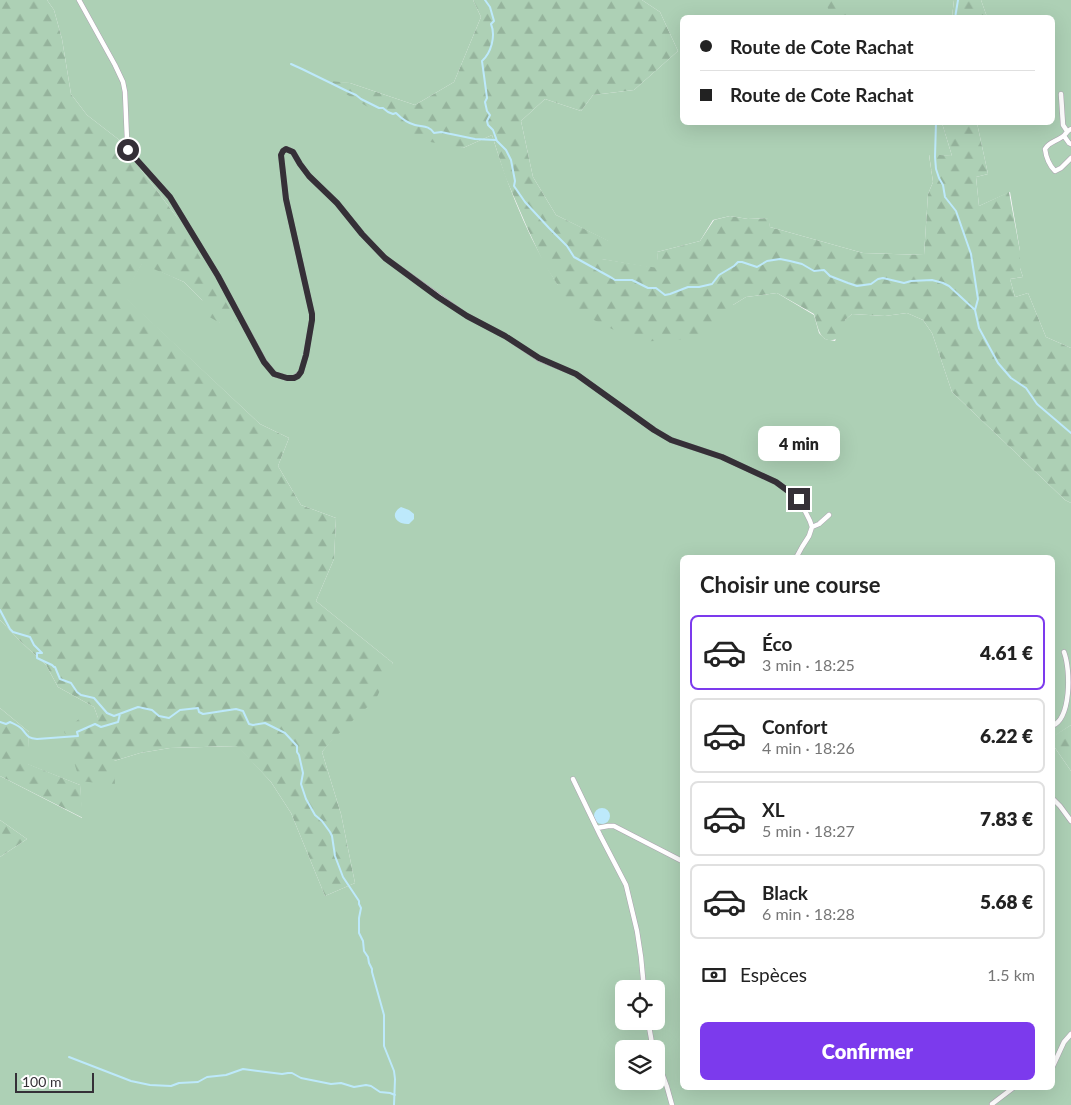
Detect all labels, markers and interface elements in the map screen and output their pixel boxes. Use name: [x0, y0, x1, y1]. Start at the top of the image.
text: Route de Cote Rachat: [730, 35, 914, 58]
text: Route de Cote Rachat: [730, 83, 914, 106]
route start: [117, 139, 139, 161]
callout: 4 min: [758, 426, 840, 462]
text: 4 min: [779, 434, 819, 453]
route end: [788, 488, 810, 510]
text: Choisir une course: [700, 571, 881, 598]
icon: car: [702, 630, 747, 675]
text: Éco: [762, 632, 792, 655]
text: 4.61 €: [980, 641, 1033, 664]
text: 3 min · 18:25: [762, 655, 855, 674]
icon: car: [702, 713, 747, 758]
text: Confort: [762, 715, 827, 738]
text: 6.22 €: [980, 724, 1033, 747]
text: 4 min · 18:26: [762, 738, 855, 757]
icon: car: [702, 796, 747, 841]
text: XL: [762, 798, 785, 821]
text: 7.83 €: [980, 807, 1033, 830]
text: 5 min · 18:27: [762, 821, 855, 840]
icon: car: [702, 879, 747, 924]
text: Black: [762, 881, 808, 904]
text: 5.68 €: [980, 890, 1033, 913]
text: 6 min · 18:28: [762, 904, 855, 923]
icon: cash: [700, 961, 728, 989]
text: Espèces: [740, 963, 807, 986]
text: 1.5 km: [987, 965, 1035, 984]
map controls: [615, 980, 665, 1090]
button: locate: [615, 980, 665, 1030]
button: Confirmer: [700, 1022, 1035, 1080]
button: layers: [615, 1040, 665, 1090]
scale bar: [15, 1070, 94, 1093]
text: 100 m: [22, 1073, 61, 1090]

